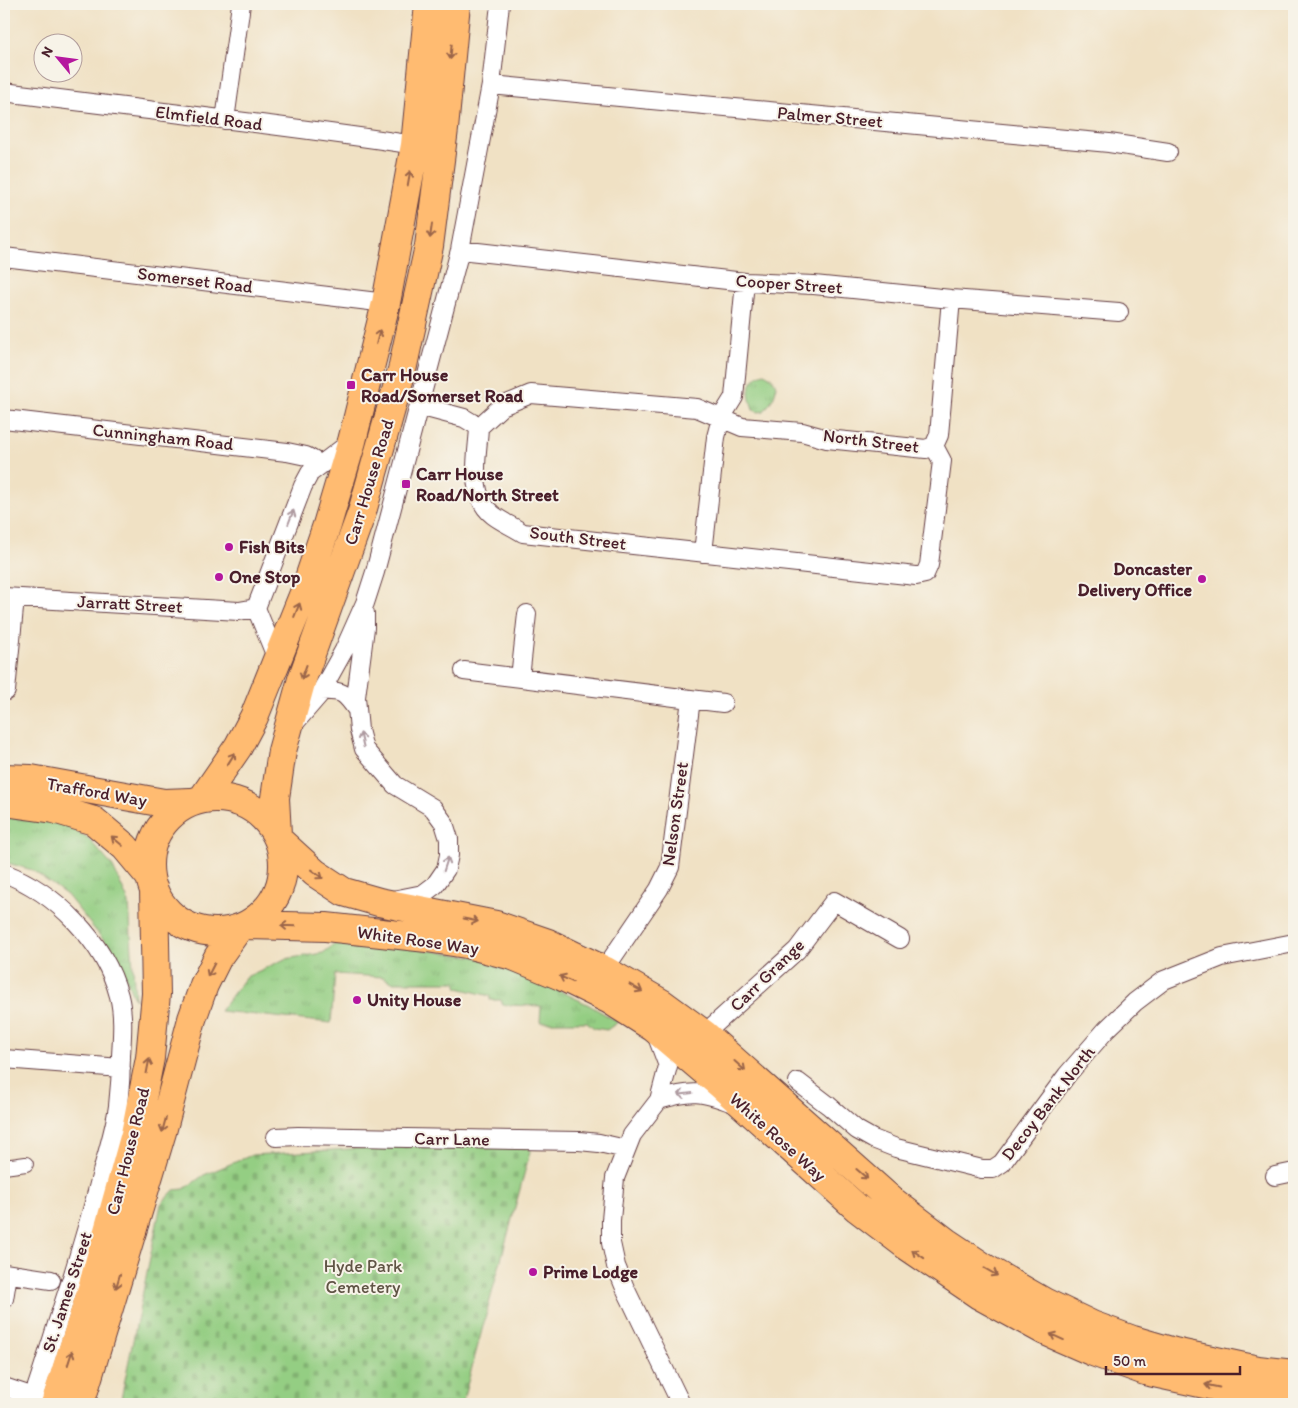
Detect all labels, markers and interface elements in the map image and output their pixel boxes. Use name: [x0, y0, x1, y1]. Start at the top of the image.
north arrow: [32, 32, 82, 82]
text: N: [37, 44, 57, 60]
one-way arrow: [446, 44, 456, 60]
street label: Elmfield Road: [154, 101, 264, 136]
street label: Palmer Street: [776, 101, 884, 133]
one-way arrow: [404, 170, 414, 186]
one-way arrow: [425, 223, 435, 239]
street label: Somerset Road: [136, 262, 254, 298]
street label: Cooper Street: [735, 269, 843, 299]
one-way arrow: [374, 330, 383, 346]
place label: Carr House Road/Somerset Road: [361, 364, 524, 407]
marker: Carr House Road/Somerset Road: [345, 379, 357, 391]
street label: Carr House Road: [339, 416, 399, 548]
street label: Cunningham Road: [91, 419, 235, 455]
street label: North Street: [822, 424, 920, 458]
place label: Carr House Road/North Street: [416, 463, 559, 506]
marker: Carr House Road/North Street: [400, 478, 412, 490]
one-way arrow: [287, 509, 296, 525]
street label: South Street: [528, 521, 628, 555]
place label: Fish Bits: [239, 536, 305, 558]
marker: Fish Bits: [223, 541, 235, 553]
place label: Doncaster Delivery Office: [1078, 558, 1193, 601]
place label: One Stop: [229, 566, 301, 588]
marker: One Stop: [213, 571, 225, 583]
marker: Doncaster Delivery Office: [1196, 573, 1208, 585]
street label: Jarratt Street: [77, 590, 183, 618]
one-way arrow: [293, 603, 302, 619]
one-way arrow: [299, 664, 308, 680]
one-way arrow: [357, 732, 366, 748]
one-way arrow: [226, 752, 236, 766]
street label: Nelson Street: [657, 760, 693, 867]
street label: Trafford Way: [45, 772, 149, 812]
one-way arrow: [111, 835, 124, 847]
one-way arrow: [442, 856, 452, 872]
one-way arrow: [310, 869, 324, 879]
one-way arrow: [462, 915, 478, 925]
one-way arrow: [281, 921, 297, 931]
street label: White Rose Way: [356, 921, 481, 960]
street label: Carr Grange: [725, 934, 809, 1016]
one-way arrow: [206, 962, 216, 977]
one-way arrow: [559, 973, 574, 983]
one-way arrow: [629, 984, 643, 994]
place label: Unity House: [367, 989, 462, 1011]
marker: Unity House: [351, 994, 363, 1006]
street label: Decoy Bank North: [996, 1041, 1100, 1165]
one-way arrow: [144, 1058, 154, 1074]
one-way arrow: [734, 1061, 747, 1072]
street label: Carr House Road: [102, 1085, 155, 1217]
street label: White Rose Way: [725, 1088, 831, 1187]
one-way arrow: [677, 1089, 693, 1099]
one-way arrow: [159, 1116, 168, 1132]
street label: Carr Lane: [414, 1127, 490, 1151]
one-way arrow: [855, 1169, 868, 1180]
street label: St. James Street: [37, 1229, 97, 1355]
one-way arrow: [911, 1249, 925, 1259]
park label: Hyde Park Cemetery: [324, 1255, 403, 1298]
place label: Prime Lodge: [543, 1261, 638, 1283]
marker: Prime Lodge: [527, 1266, 539, 1278]
one-way arrow: [984, 1267, 999, 1277]
one-way arrow: [113, 1272, 123, 1288]
one-way arrow: [1050, 1331, 1065, 1341]
scale bar: [1106, 1343, 1239, 1375]
one-way arrow: [66, 1351, 75, 1366]
text: 50 m: [1113, 1352, 1146, 1370]
one-way arrow: [1204, 1381, 1220, 1390]

